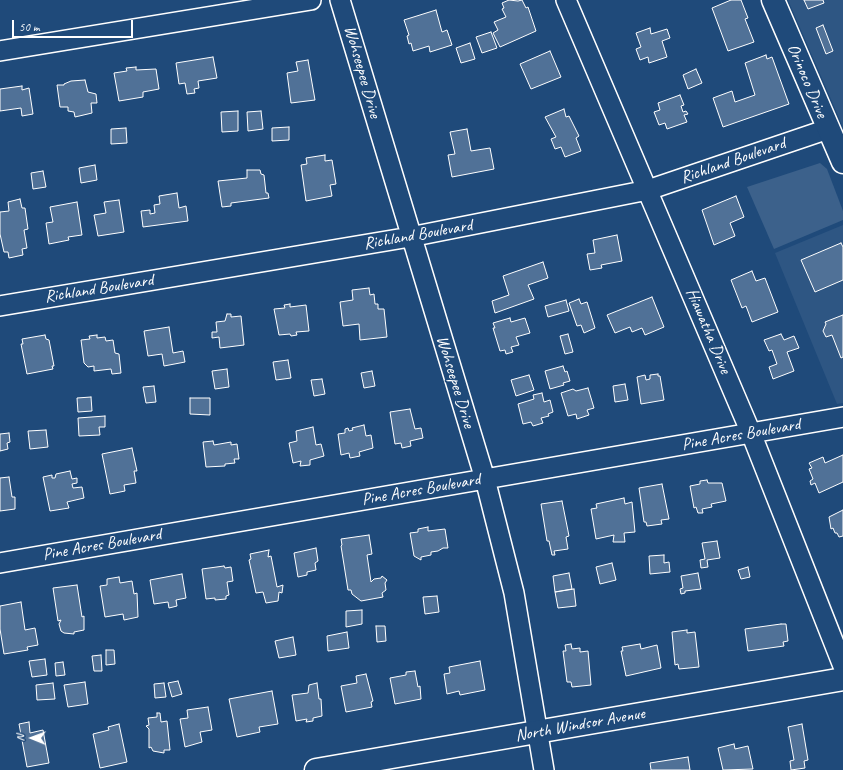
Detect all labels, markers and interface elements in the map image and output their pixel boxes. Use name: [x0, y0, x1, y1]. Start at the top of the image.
scale bar: [14, 12, 135, 38]
text: 50 m: [19, 19, 39, 35]
street label: Wohseepee Drive: [339, 23, 385, 121]
street label: Orinoco Drive: [782, 41, 832, 121]
street label: Richland Boulevard: [678, 134, 788, 188]
street label: Richland Boulevard: [362, 215, 474, 255]
street label: Richland Boulevard: [43, 270, 155, 308]
street label: Hiawatha Drive: [681, 285, 735, 377]
street label: Wohseepee Drive: [431, 334, 479, 430]
street label: Pine Acres Boulevard: [680, 415, 802, 455]
street label: Pine Acres Boulevard: [360, 470, 482, 510]
street label: Pine Acres Boulevard: [41, 525, 163, 565]
street label: North Windsor Avenue: [514, 704, 646, 746]
north arrow: [12, 718, 52, 758]
text: N: [13, 734, 27, 741]

